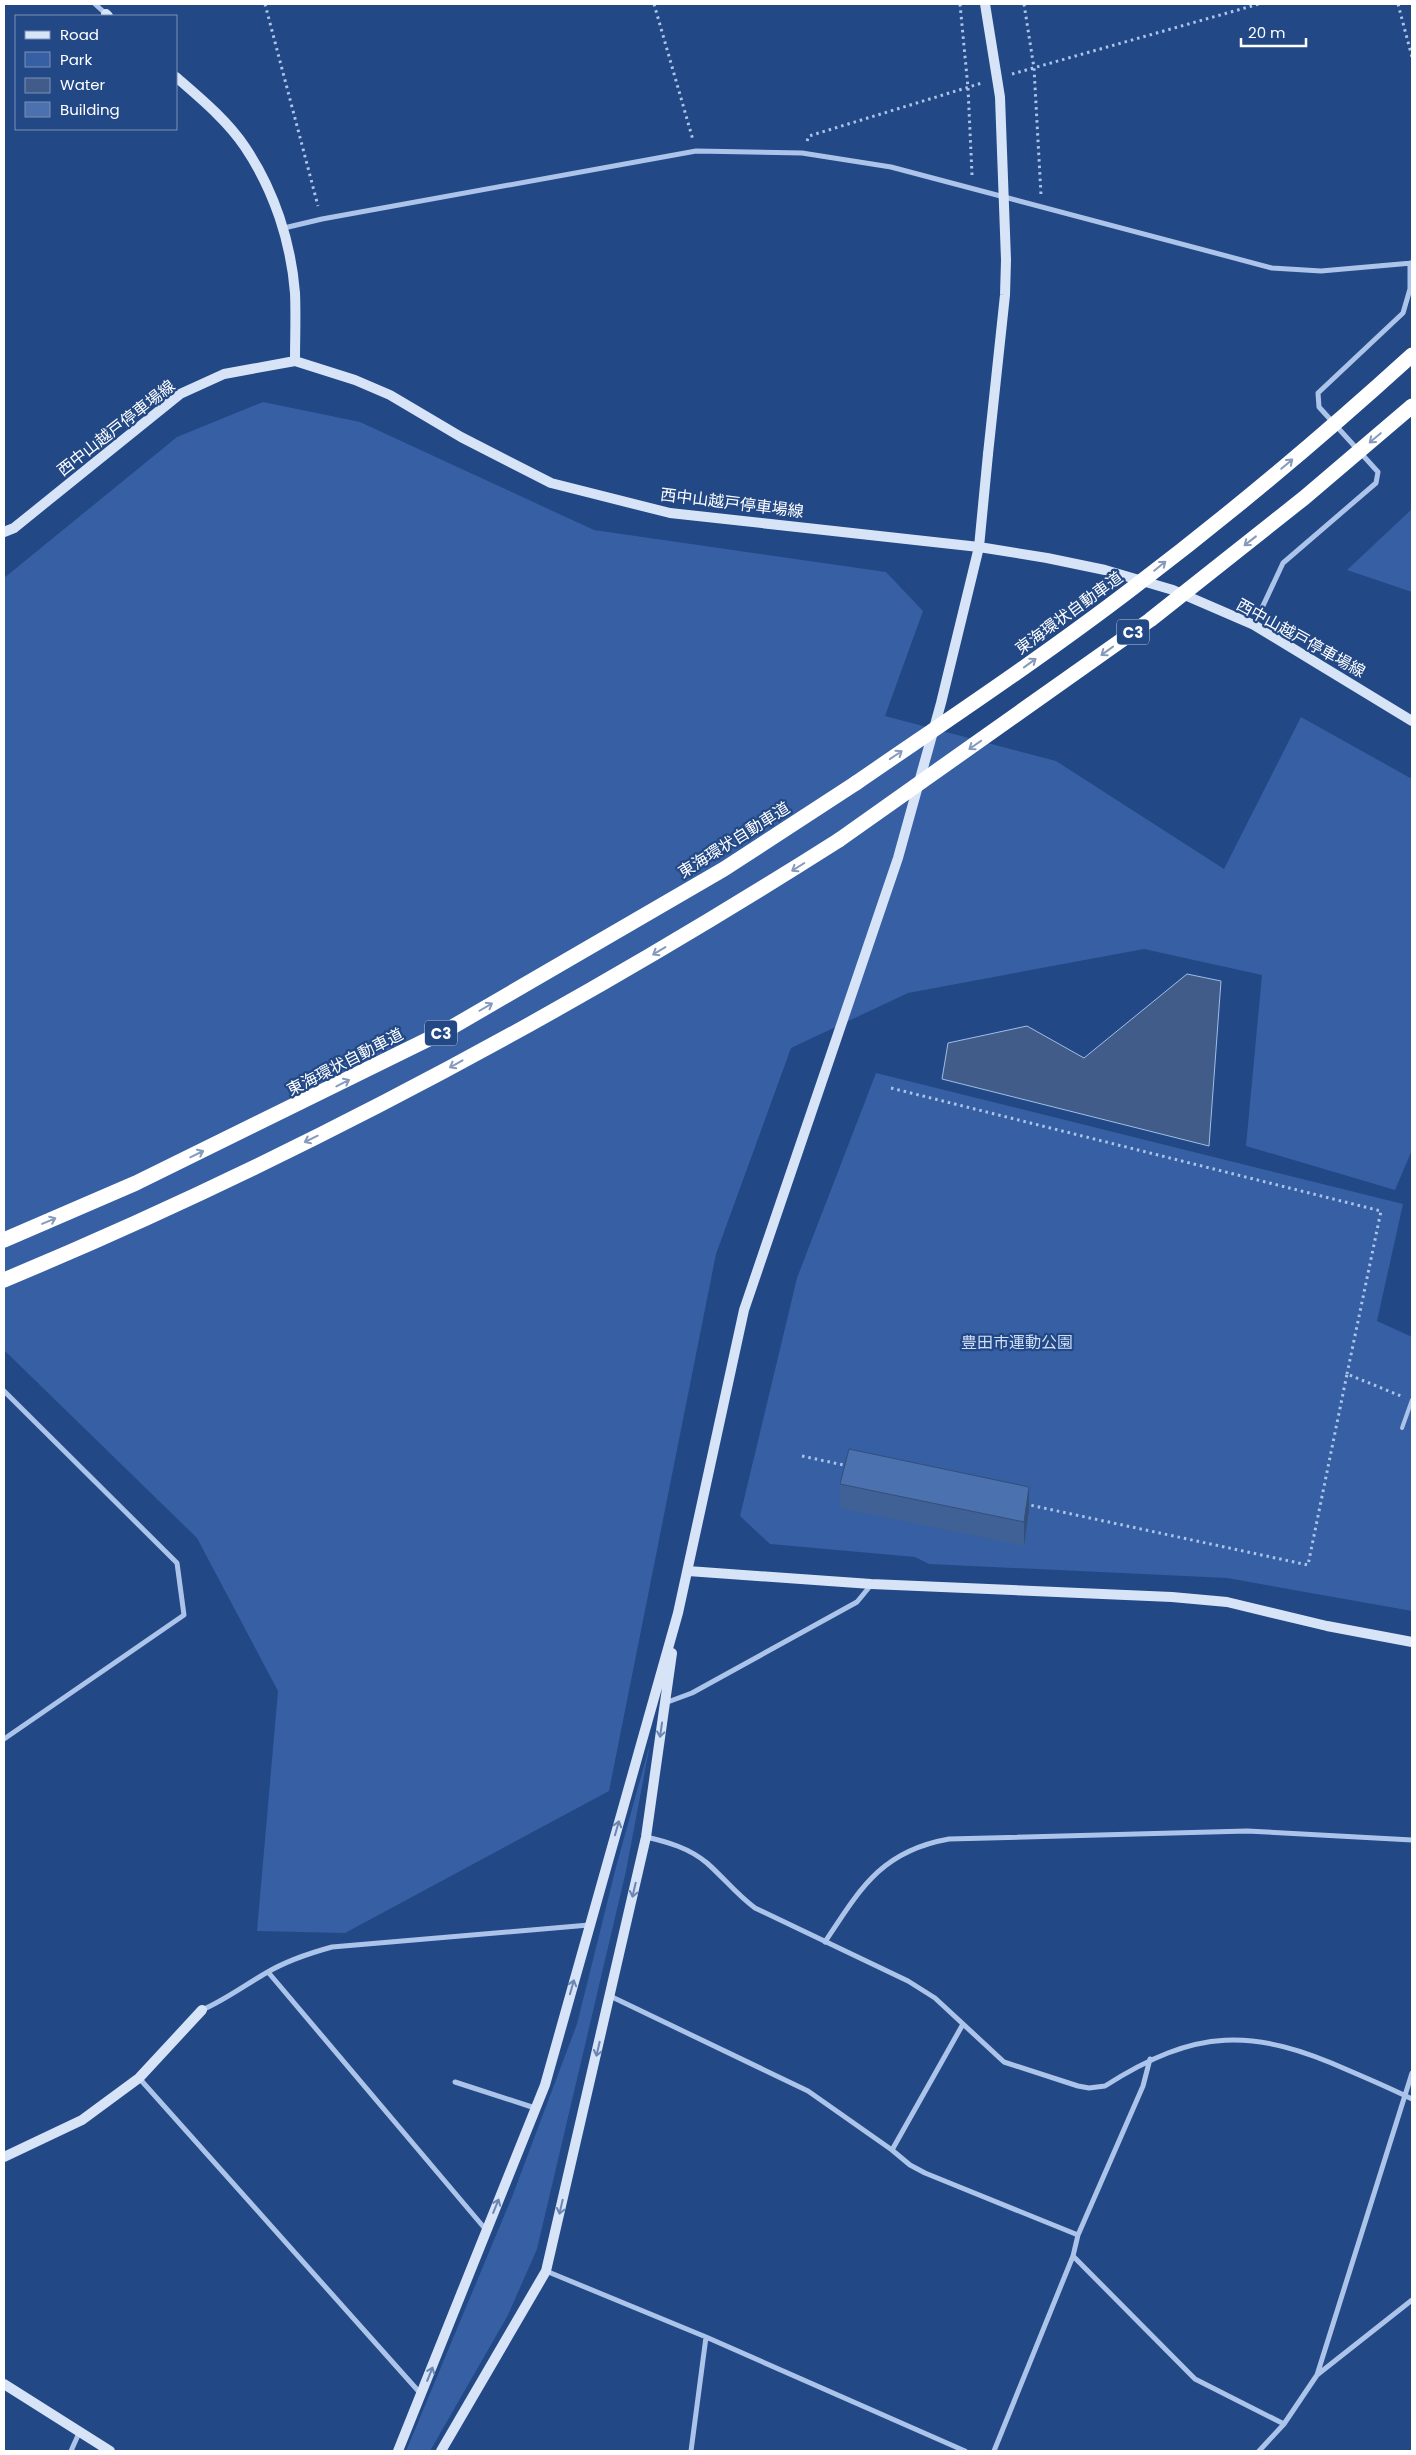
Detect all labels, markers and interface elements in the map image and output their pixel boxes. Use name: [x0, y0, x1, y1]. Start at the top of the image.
legend: [15, 15, 178, 130]
scale bar: [1241, 15, 1306, 47]
text: 20 m: [1248, 22, 1286, 43]
text: Road: [60, 24, 99, 45]
text: Park: [60, 49, 92, 70]
text: Water: [60, 74, 106, 95]
text: Building: [60, 99, 120, 120]
street label: 西中山越戸停車場線: [52, 375, 180, 481]
one-way arrow: [1369, 432, 1382, 443]
one-way arrow: [1280, 458, 1293, 470]
street label: 西中山越戸停車場線: [659, 483, 805, 523]
one-way arrow: [1244, 535, 1257, 546]
one-way arrow: [1153, 560, 1166, 571]
street label: 東海環状自動車道: [1010, 566, 1128, 660]
street label: 西中山越戸停車場線: [1232, 593, 1370, 683]
road number: C3: [1117, 620, 1149, 644]
one-way arrow: [1100, 646, 1114, 656]
one-way arrow: [1023, 658, 1037, 668]
one-way arrow: [968, 740, 982, 750]
one-way arrow: [889, 750, 903, 760]
street label: 東海環状自動車道: [674, 796, 794, 884]
one-way arrow: [791, 862, 805, 872]
one-way arrow: [651, 946, 666, 956]
one-way arrow: [479, 1002, 493, 1012]
road number: C3: [425, 1020, 457, 1046]
street label: 東海環状自動車道: [283, 1023, 407, 1101]
one-way arrow: [449, 1060, 464, 1070]
one-way arrow: [335, 1078, 350, 1088]
one-way arrow: [304, 1134, 319, 1144]
one-way arrow: [189, 1149, 204, 1159]
one-way arrow: [41, 1216, 56, 1226]
park label: 豊田市運動公園: [961, 1331, 1073, 1354]
one-way arrow: [656, 1722, 666, 1738]
one-way arrow: [613, 1820, 623, 1836]
one-way arrow: [628, 1882, 638, 1898]
one-way arrow: [568, 1979, 578, 1995]
one-way arrow: [593, 2040, 602, 2056]
one-way arrow: [556, 2198, 565, 2214]
one-way arrow: [492, 2199, 501, 2214]
one-way arrow: [426, 2366, 435, 2381]

